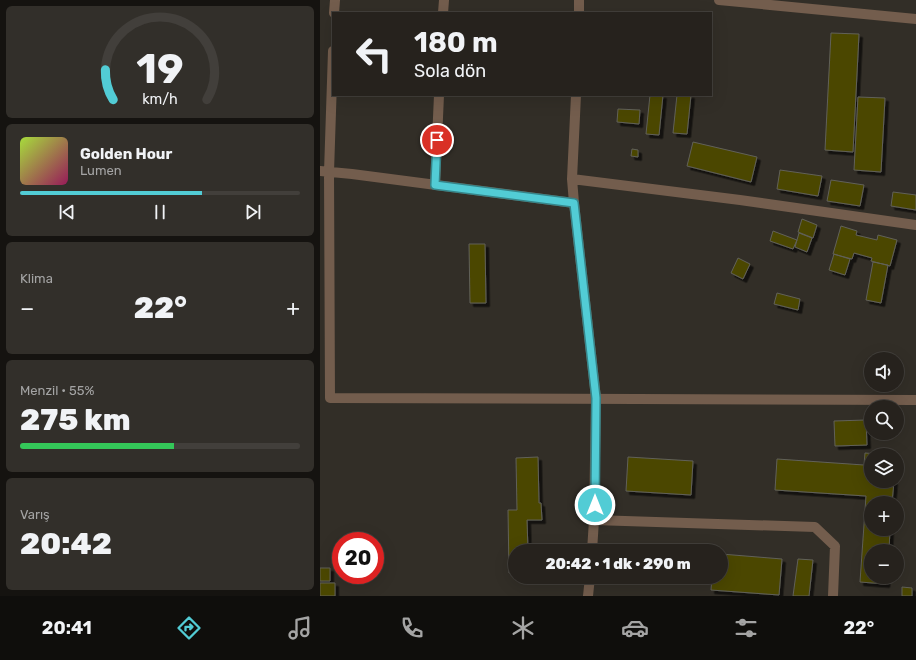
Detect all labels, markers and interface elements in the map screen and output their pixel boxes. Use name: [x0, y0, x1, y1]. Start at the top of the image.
text: 180 m: [414, 26, 498, 59]
icon: left: [348, 28, 400, 80]
text: 19: [136, 44, 184, 93]
text: Sola dön: [414, 60, 486, 82]
text: km/h: [142, 91, 178, 108]
pin: [420, 123, 454, 157]
icon: arrive: [426, 129, 448, 151]
text: Golden Hour: [80, 145, 172, 163]
text: Lumen: [80, 163, 122, 178]
icon: previous: [56, 201, 78, 223]
icon: pause: [149, 201, 171, 223]
icon: next: [242, 201, 264, 223]
text: Klima: [20, 271, 53, 286]
text: 22°: [134, 290, 187, 326]
text: −: [20, 295, 34, 322]
text: +: [286, 295, 300, 322]
map controls: [864, 352, 904, 584]
button: sound: [864, 352, 904, 392]
text: Menzil · 55%: [20, 383, 94, 398]
button: search: [864, 400, 904, 440]
text: 275 km: [20, 402, 131, 438]
button: layers: [864, 448, 904, 488]
position arrow: [574, 484, 616, 526]
button: +: [864, 496, 904, 536]
text: Varış: [20, 507, 50, 522]
text: 20:42: [20, 526, 112, 562]
speed limit sign: 20: [332, 532, 384, 584]
button: −: [864, 544, 904, 584]
text: 20:42 · 1 dk · 290 m: [545, 555, 691, 573]
icon: directions: [175, 614, 203, 642]
icon: music: [286, 614, 314, 642]
icon: phone: [398, 614, 426, 642]
icon: climate: [509, 614, 537, 642]
icon: car: [621, 614, 649, 642]
icon: filters: [732, 614, 760, 642]
text: 20:41: [42, 617, 92, 639]
text: 22°: [843, 617, 874, 639]

